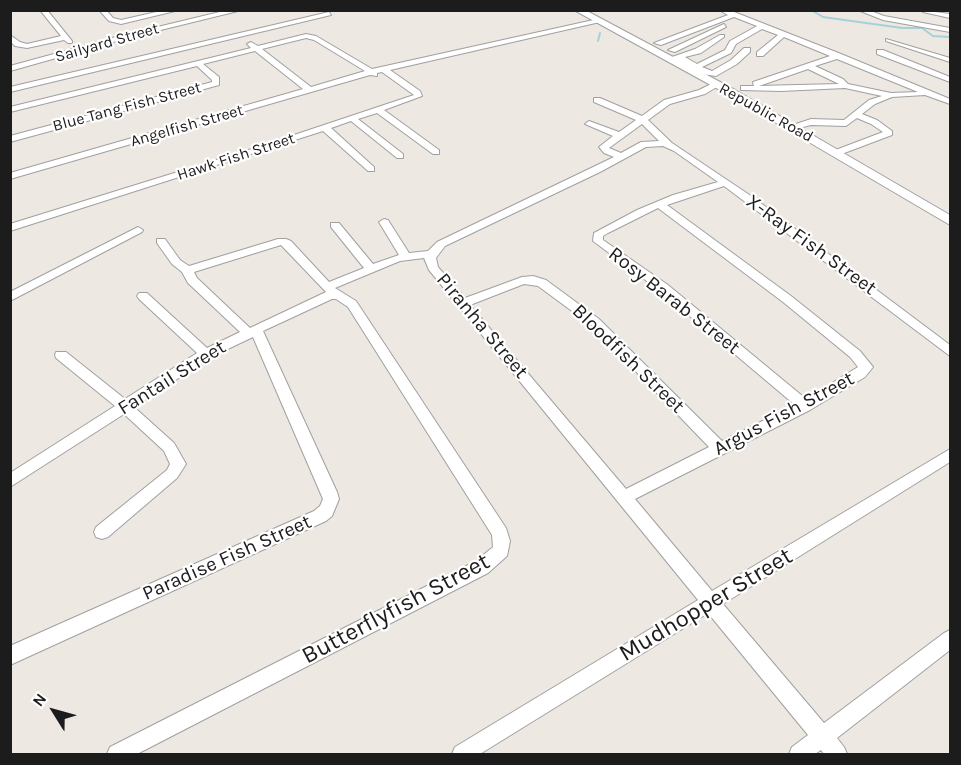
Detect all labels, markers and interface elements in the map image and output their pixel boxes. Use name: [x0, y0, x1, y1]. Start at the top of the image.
street label: Sailyard Street: [53, 19, 161, 67]
street label: Blue Tang Fish Street: [51, 78, 203, 136]
street label: Republic Road: [716, 79, 816, 147]
street label: Angelfish Street: [128, 101, 246, 151]
street label: Hawk Fish Street: [175, 129, 297, 185]
street label: X-Ray Fish Street: [741, 190, 881, 300]
street label: Rosy Barab Street: [603, 242, 745, 360]
street label: Piranha Street: [431, 268, 533, 384]
street label: Bloodfish Street: [567, 299, 689, 419]
street label: Fantail Street: [114, 335, 230, 421]
street label: Argus Fish Street: [710, 367, 858, 461]
street label: Paradise Fish Street: [139, 510, 315, 606]
street label: Mudhopper Street: [614, 542, 798, 668]
street label: Butterflyfish Street: [297, 547, 495, 671]
north arrow: [24, 681, 84, 741]
text: N: [28, 690, 50, 710]

